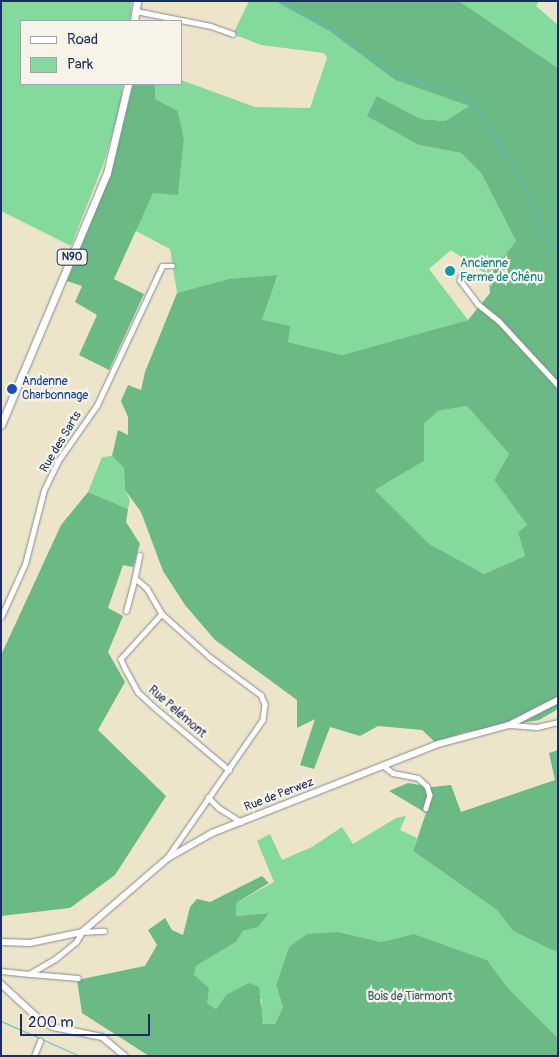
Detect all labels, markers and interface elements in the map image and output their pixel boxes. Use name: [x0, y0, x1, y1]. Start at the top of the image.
legend: [20, 20, 182, 85]
text: Road: [67, 30, 98, 49]
text: Park: [67, 55, 93, 74]
road number: N90: [56, 248, 88, 266]
place label: Ancienne Ferme de Chênu: [460, 257, 543, 285]
marker: Ancienne Ferme de Chênu: [444, 265, 456, 277]
place label: Andenne Charbonnage: [22, 375, 88, 403]
marker: Andenne Charbonnage: [6, 383, 18, 395]
street label: Rue des Sarts: [37, 409, 85, 475]
street label: Rue Pelémont: [145, 683, 209, 741]
street label: Rue de Perwez: [242, 775, 316, 815]
park label: Bois de Tiarmont: [367, 990, 453, 1004]
scale bar: [22, 1004, 152, 1036]
text: 200 m: [28, 1013, 73, 1032]

